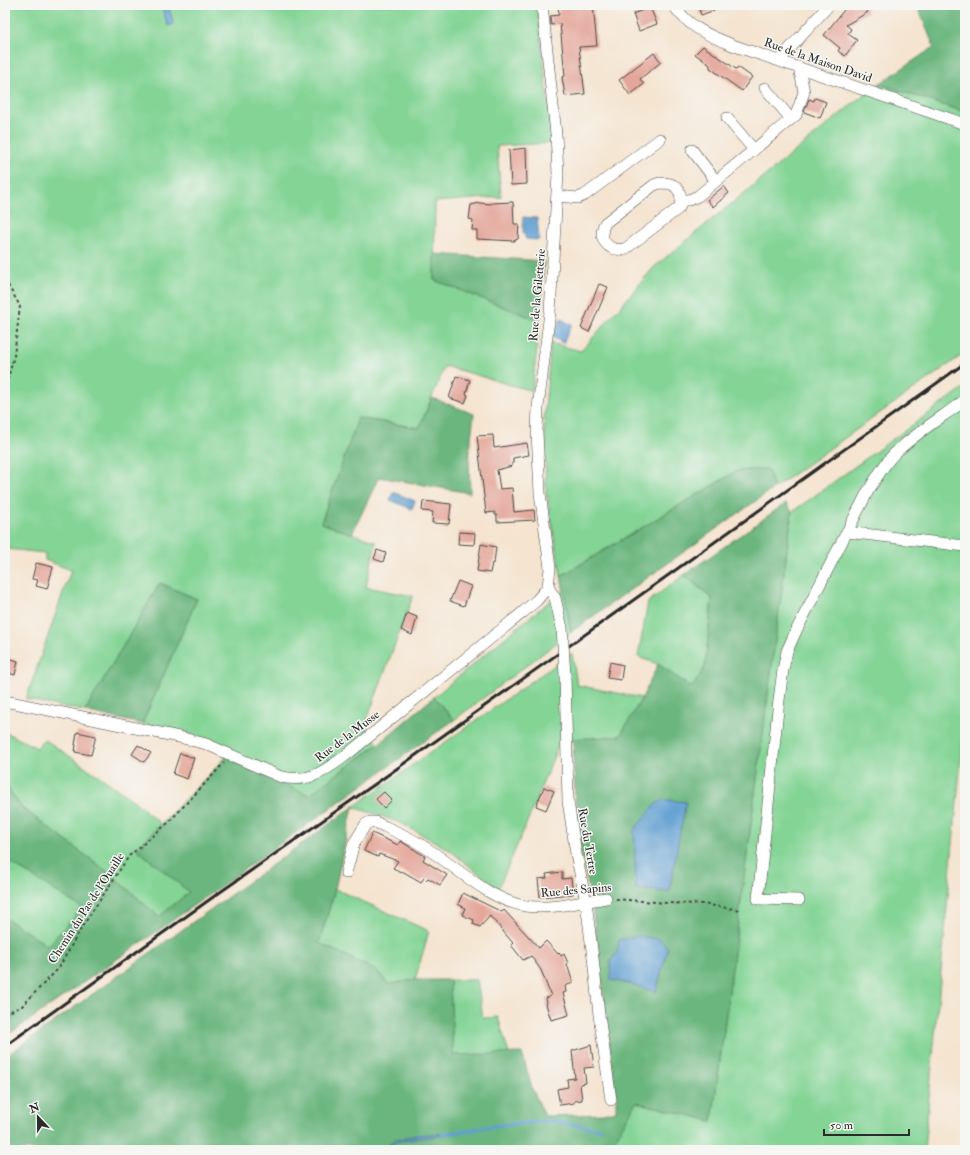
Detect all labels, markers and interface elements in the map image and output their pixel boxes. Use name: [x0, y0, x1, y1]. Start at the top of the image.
street label: Rue de la Maison David: [762, 35, 874, 86]
street label: Rue de la Giletterie: [526, 248, 549, 342]
street label: Rue de la Musse: [312, 707, 383, 766]
street label: Rue du Tertre: [574, 807, 601, 875]
street label: Chemin du Pas de l'Ouaille: [45, 850, 128, 966]
street label: Rue des Sapins: [540, 880, 612, 901]
north arrow: [18, 1097, 58, 1137]
text: N: [27, 1100, 43, 1116]
scale bar: [824, 1111, 909, 1137]
text: 50 m: [830, 1118, 854, 1133]

